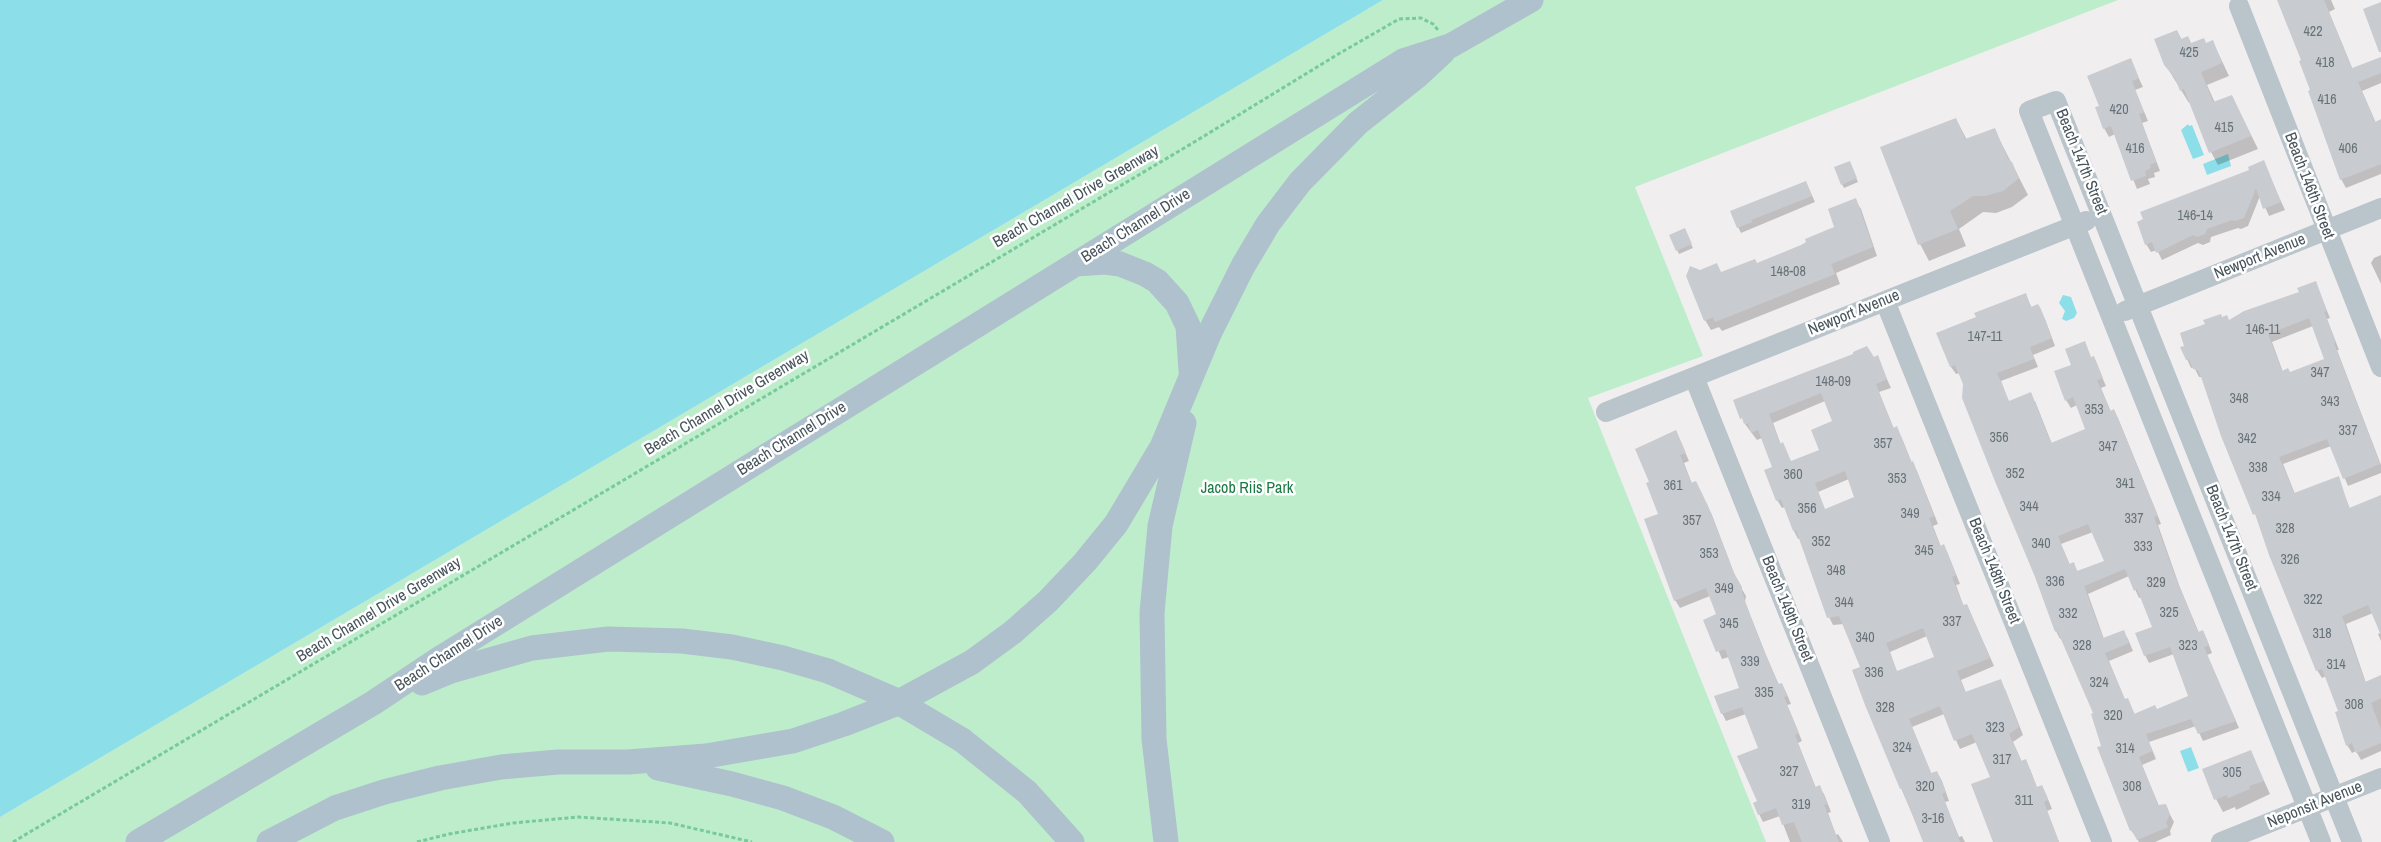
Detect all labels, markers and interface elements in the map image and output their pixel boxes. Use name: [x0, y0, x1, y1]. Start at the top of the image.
house number: 422: [2303, 24, 2323, 40]
house number: 425: [2179, 45, 2199, 61]
house number: 418: [2315, 55, 2335, 71]
house number: 416: [2317, 92, 2337, 108]
house number: 420: [2109, 102, 2129, 118]
street label: Beach 147th Street: [2051, 106, 2111, 218]
house number: 415: [2214, 120, 2234, 136]
street label: Beach 146th Street: [2280, 130, 2338, 242]
house number: 416: [2125, 141, 2145, 157]
house number: 406: [2338, 141, 2358, 157]
street label: Beach Channel Drive Greenway: [990, 142, 1162, 252]
street label: Beach Channel Drive: [1078, 185, 1194, 267]
house number: 146-14: [2177, 208, 2213, 224]
street label: Newport Avenue: [2212, 230, 2308, 284]
house number: 148-08: [1770, 264, 1806, 280]
street label: Newport Avenue: [1806, 286, 1902, 340]
house number: 146-11: [2246, 322, 2280, 338]
house number: 147-11: [1968, 329, 2002, 345]
street label: Beach Channel Drive Greenway: [641, 346, 813, 460]
house number: 347: [2310, 365, 2330, 381]
house number: 148-09: [1815, 374, 1851, 390]
house number: 348: [2229, 391, 2249, 407]
house number: 343: [2320, 394, 2340, 410]
street label: Beach Channel Drive: [734, 398, 850, 480]
house number: 353: [2084, 402, 2104, 418]
house number: 337: [2338, 423, 2358, 439]
house number: 356: [1989, 430, 2009, 446]
house number: 342: [2237, 431, 2257, 447]
house number: 357: [1873, 436, 1893, 452]
house number: 347: [2098, 439, 2118, 455]
house number: 338: [2248, 460, 2268, 476]
house number: 352: [2005, 466, 2025, 482]
house number: 360: [1783, 467, 1803, 483]
house number: 353: [1887, 471, 1907, 487]
house number: 341: [2115, 476, 2135, 492]
house number: 361: [1663, 478, 1683, 494]
park label: Jacob Riis Park: [1201, 479, 1293, 499]
street label: Beach 147th Street: [2201, 482, 2261, 594]
house number: 334: [2261, 489, 2281, 505]
house number: 344: [2019, 499, 2039, 515]
house number: 356: [1797, 501, 1817, 517]
house number: 349: [1900, 506, 1920, 522]
house number: 337: [2124, 511, 2144, 527]
house number: 357: [1682, 513, 1702, 529]
street label: Beach 148th Street: [1964, 515, 2024, 627]
house number: 328: [2275, 521, 2295, 537]
house number: 352: [1811, 534, 1831, 550]
house number: 340: [2031, 536, 2051, 552]
house number: 333: [2133, 539, 2153, 555]
house number: 345: [1914, 543, 1934, 559]
house number: 353: [1699, 546, 1719, 562]
house number: 326: [2280, 552, 2300, 568]
street label: Beach Channel Drive Greenway: [293, 553, 465, 667]
street label: Beach 149th Street: [1757, 553, 1817, 665]
house number: 348: [1826, 563, 1846, 579]
house number: 336: [2045, 574, 2065, 590]
house number: 329: [2146, 575, 2166, 591]
house number: 349: [1714, 581, 1734, 597]
house number: 322: [2303, 592, 2323, 608]
house number: 344: [1834, 595, 1854, 611]
house number: 325: [2159, 605, 2179, 621]
house number: 332: [2058, 606, 2078, 622]
street label: Beach Channel Drive: [391, 612, 507, 696]
house number: 337: [1942, 614, 1962, 630]
house number: 345: [1719, 616, 1739, 632]
house number: 318: [2312, 626, 2332, 642]
house number: 340: [1855, 630, 1875, 646]
house number: 328: [2072, 638, 2092, 654]
house number: 323: [2178, 638, 2198, 654]
house number: 339: [1740, 654, 1760, 670]
house number: 314: [2326, 657, 2346, 673]
house number: 336: [1864, 665, 1884, 681]
house number: 324: [2089, 675, 2109, 691]
house number: 335: [1754, 685, 1774, 701]
house number: 308: [2344, 697, 2364, 713]
house number: 328: [1875, 700, 1895, 716]
house number: 320: [2103, 708, 2123, 724]
house number: 323: [1985, 720, 2005, 736]
house number: 324: [1892, 740, 1912, 756]
house number: 314: [2115, 741, 2135, 757]
house number: 317: [1992, 752, 2012, 768]
house number: 327: [1779, 764, 1799, 780]
house number: 305: [2222, 765, 2242, 781]
street label: Neponsit Avenue: [2265, 777, 2365, 833]
house number: 320: [1915, 779, 1935, 795]
house number: 308: [2122, 779, 2142, 795]
house number: 311: [2015, 793, 2033, 809]
house number: 319: [1791, 797, 1811, 813]
house number: 3-16: [1922, 811, 1944, 827]

